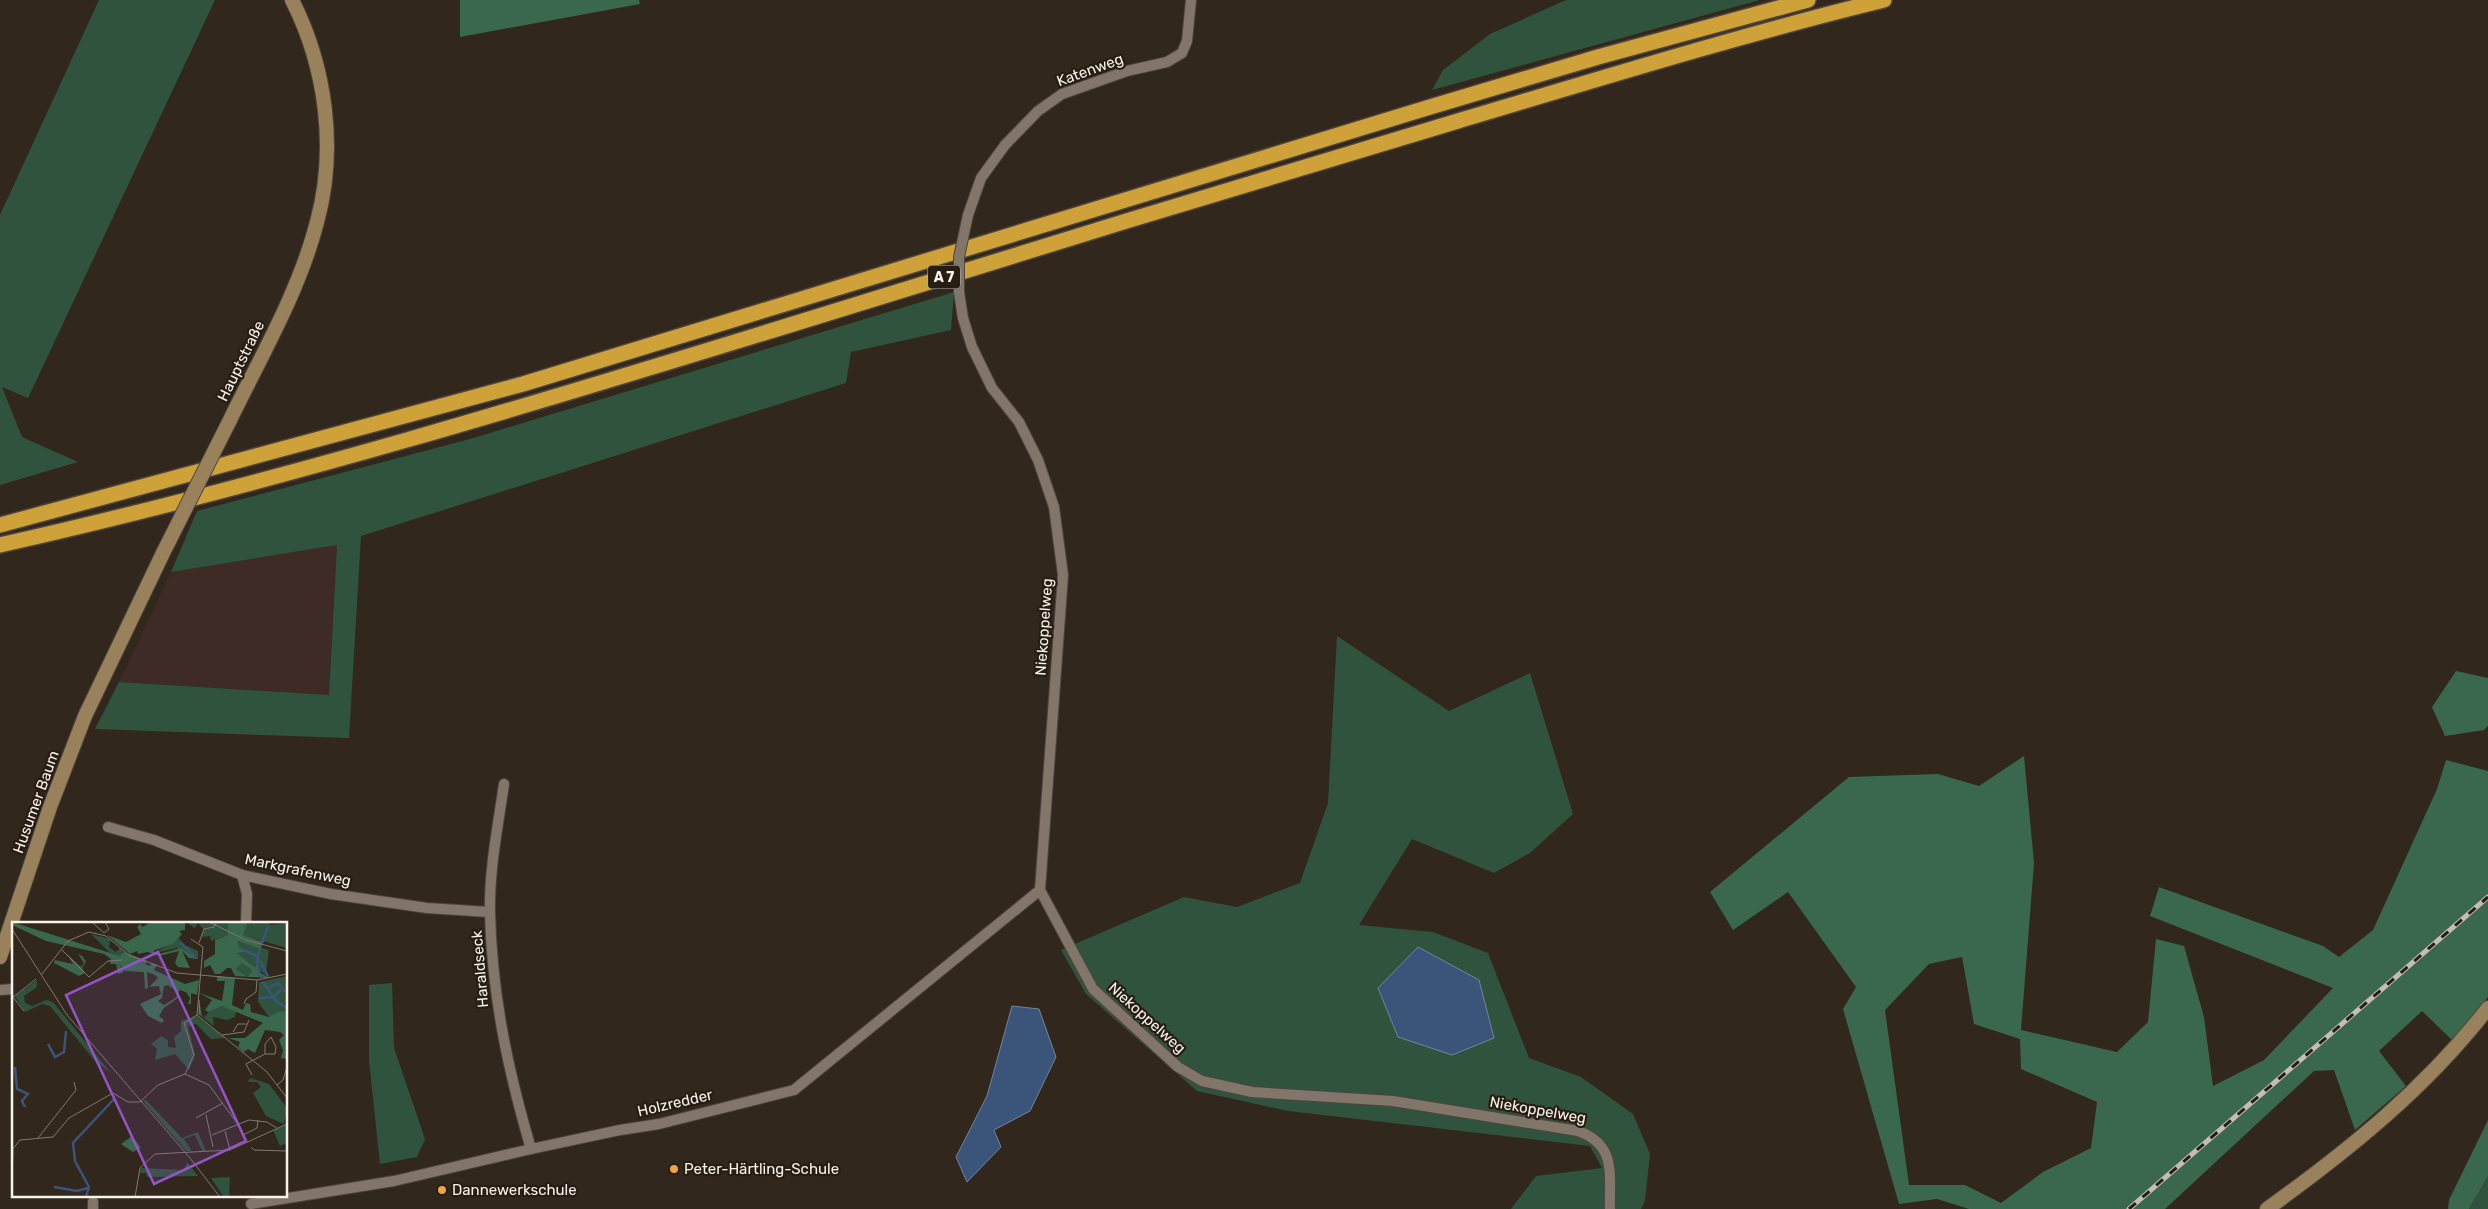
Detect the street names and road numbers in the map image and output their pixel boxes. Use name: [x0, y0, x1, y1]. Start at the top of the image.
street label: Katenweg: [1054, 50, 1126, 90]
road number: A 7: [928, 266, 960, 288]
street label: Hauptstraße: [214, 318, 268, 404]
street label: Niekoppelweg: [1032, 578, 1056, 676]
street label: Husumer Baum: [9, 748, 63, 856]
street label: Markgrafenweg: [243, 850, 353, 890]
street label: Haraldseck: [468, 929, 492, 1008]
street label: Niekoppelweg: [1105, 979, 1189, 1057]
street label: Holzredder: [636, 1086, 715, 1120]
street label: Niekoppelweg: [1488, 1093, 1588, 1127]

